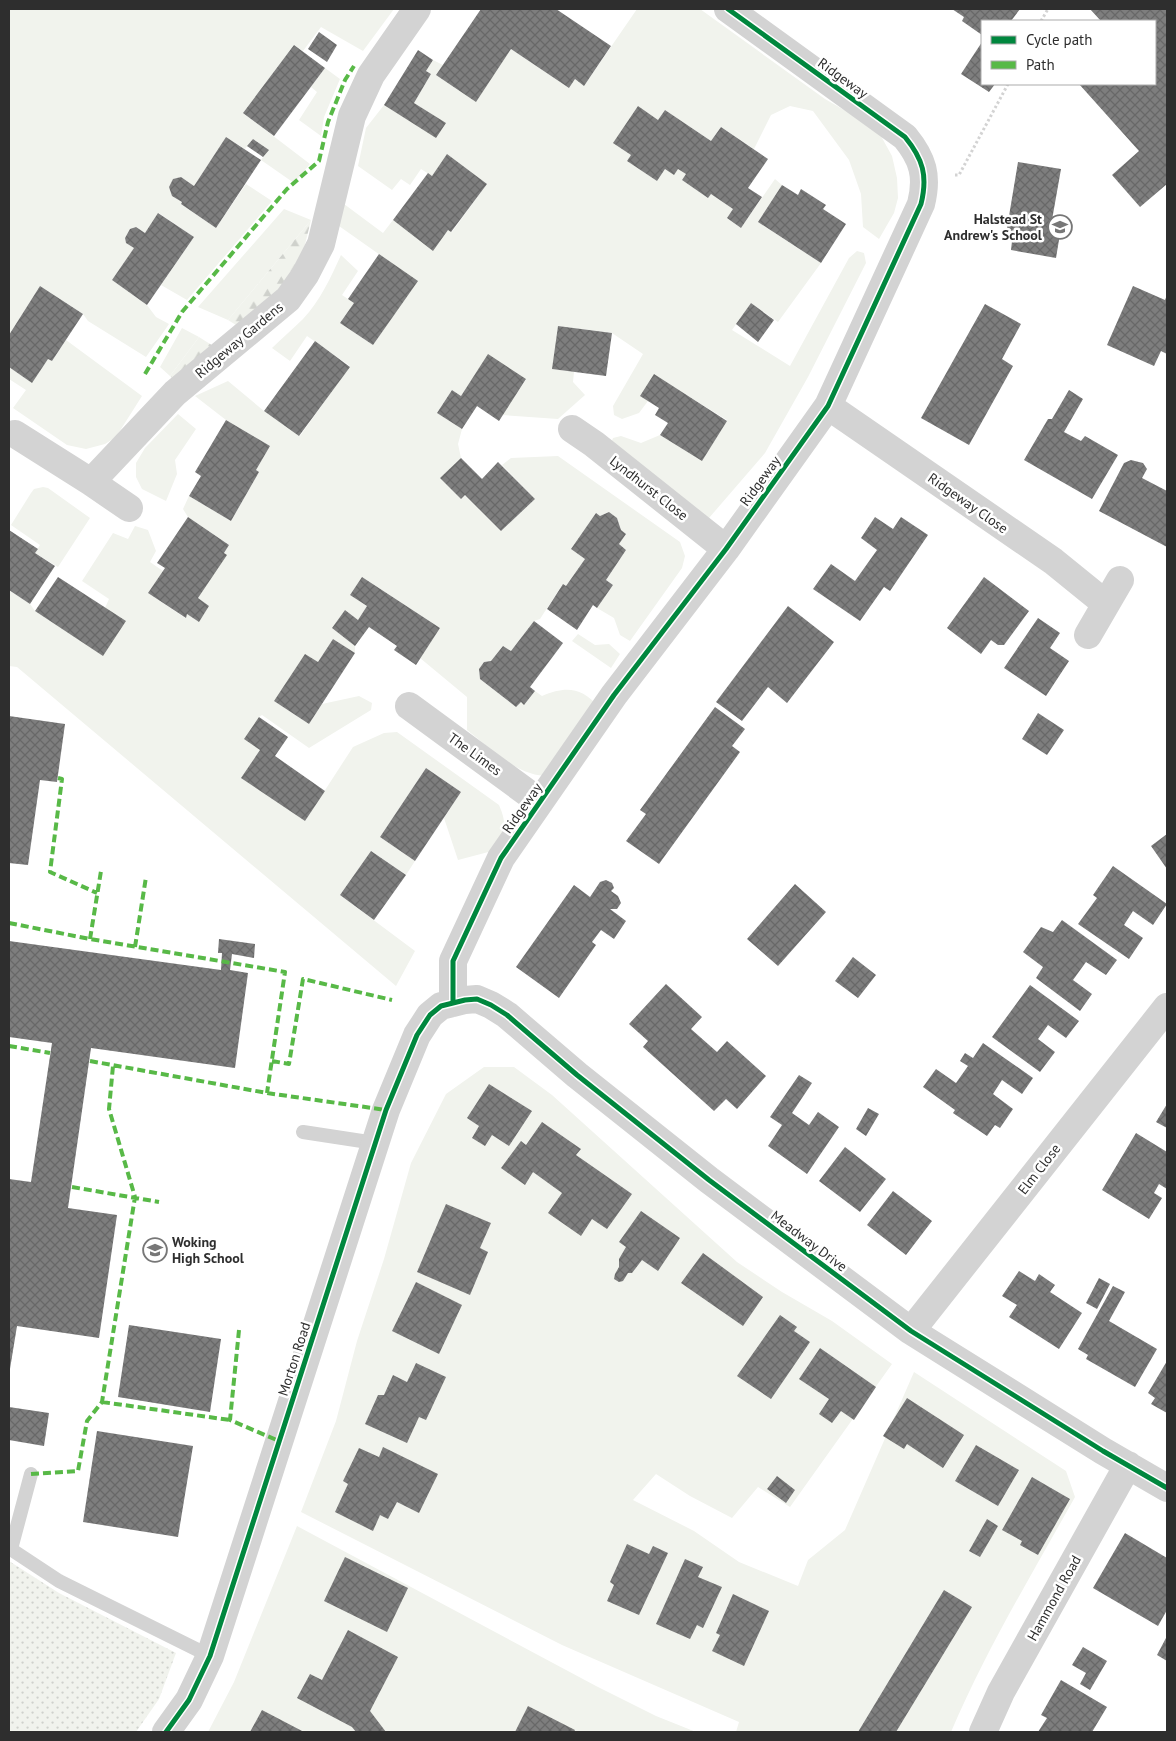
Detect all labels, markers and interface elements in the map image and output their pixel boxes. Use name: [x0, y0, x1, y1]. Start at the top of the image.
legend: [981, 20, 1156, 85]
text: Cycle path: [1026, 30, 1092, 49]
street label: Ridgeway: [814, 54, 872, 103]
text: Path: [1026, 55, 1055, 74]
place label: Halstead St Andrew's School: [944, 210, 1043, 244]
school or university icon: Halstead St Andrew's School: [1047, 214, 1073, 240]
street label: Ridgeway Gardens: [191, 298, 287, 382]
street label: Lyndhurst Close: [606, 452, 692, 524]
street label: Ridgeway: [736, 452, 785, 510]
street label: Ridgeway Close: [924, 469, 1012, 537]
street label: The Limes: [445, 729, 505, 779]
street label: Ridgeway: [498, 779, 546, 837]
street label: Elm Close: [1014, 1140, 1064, 1198]
street label: Meadway Drive: [767, 1206, 851, 1276]
place label: Woking High School: [172, 1233, 245, 1267]
school or university icon: Woking High School: [142, 1237, 168, 1263]
street label: Morton Road: [274, 1320, 314, 1398]
street label: Hammond Road: [1023, 1552, 1085, 1644]

